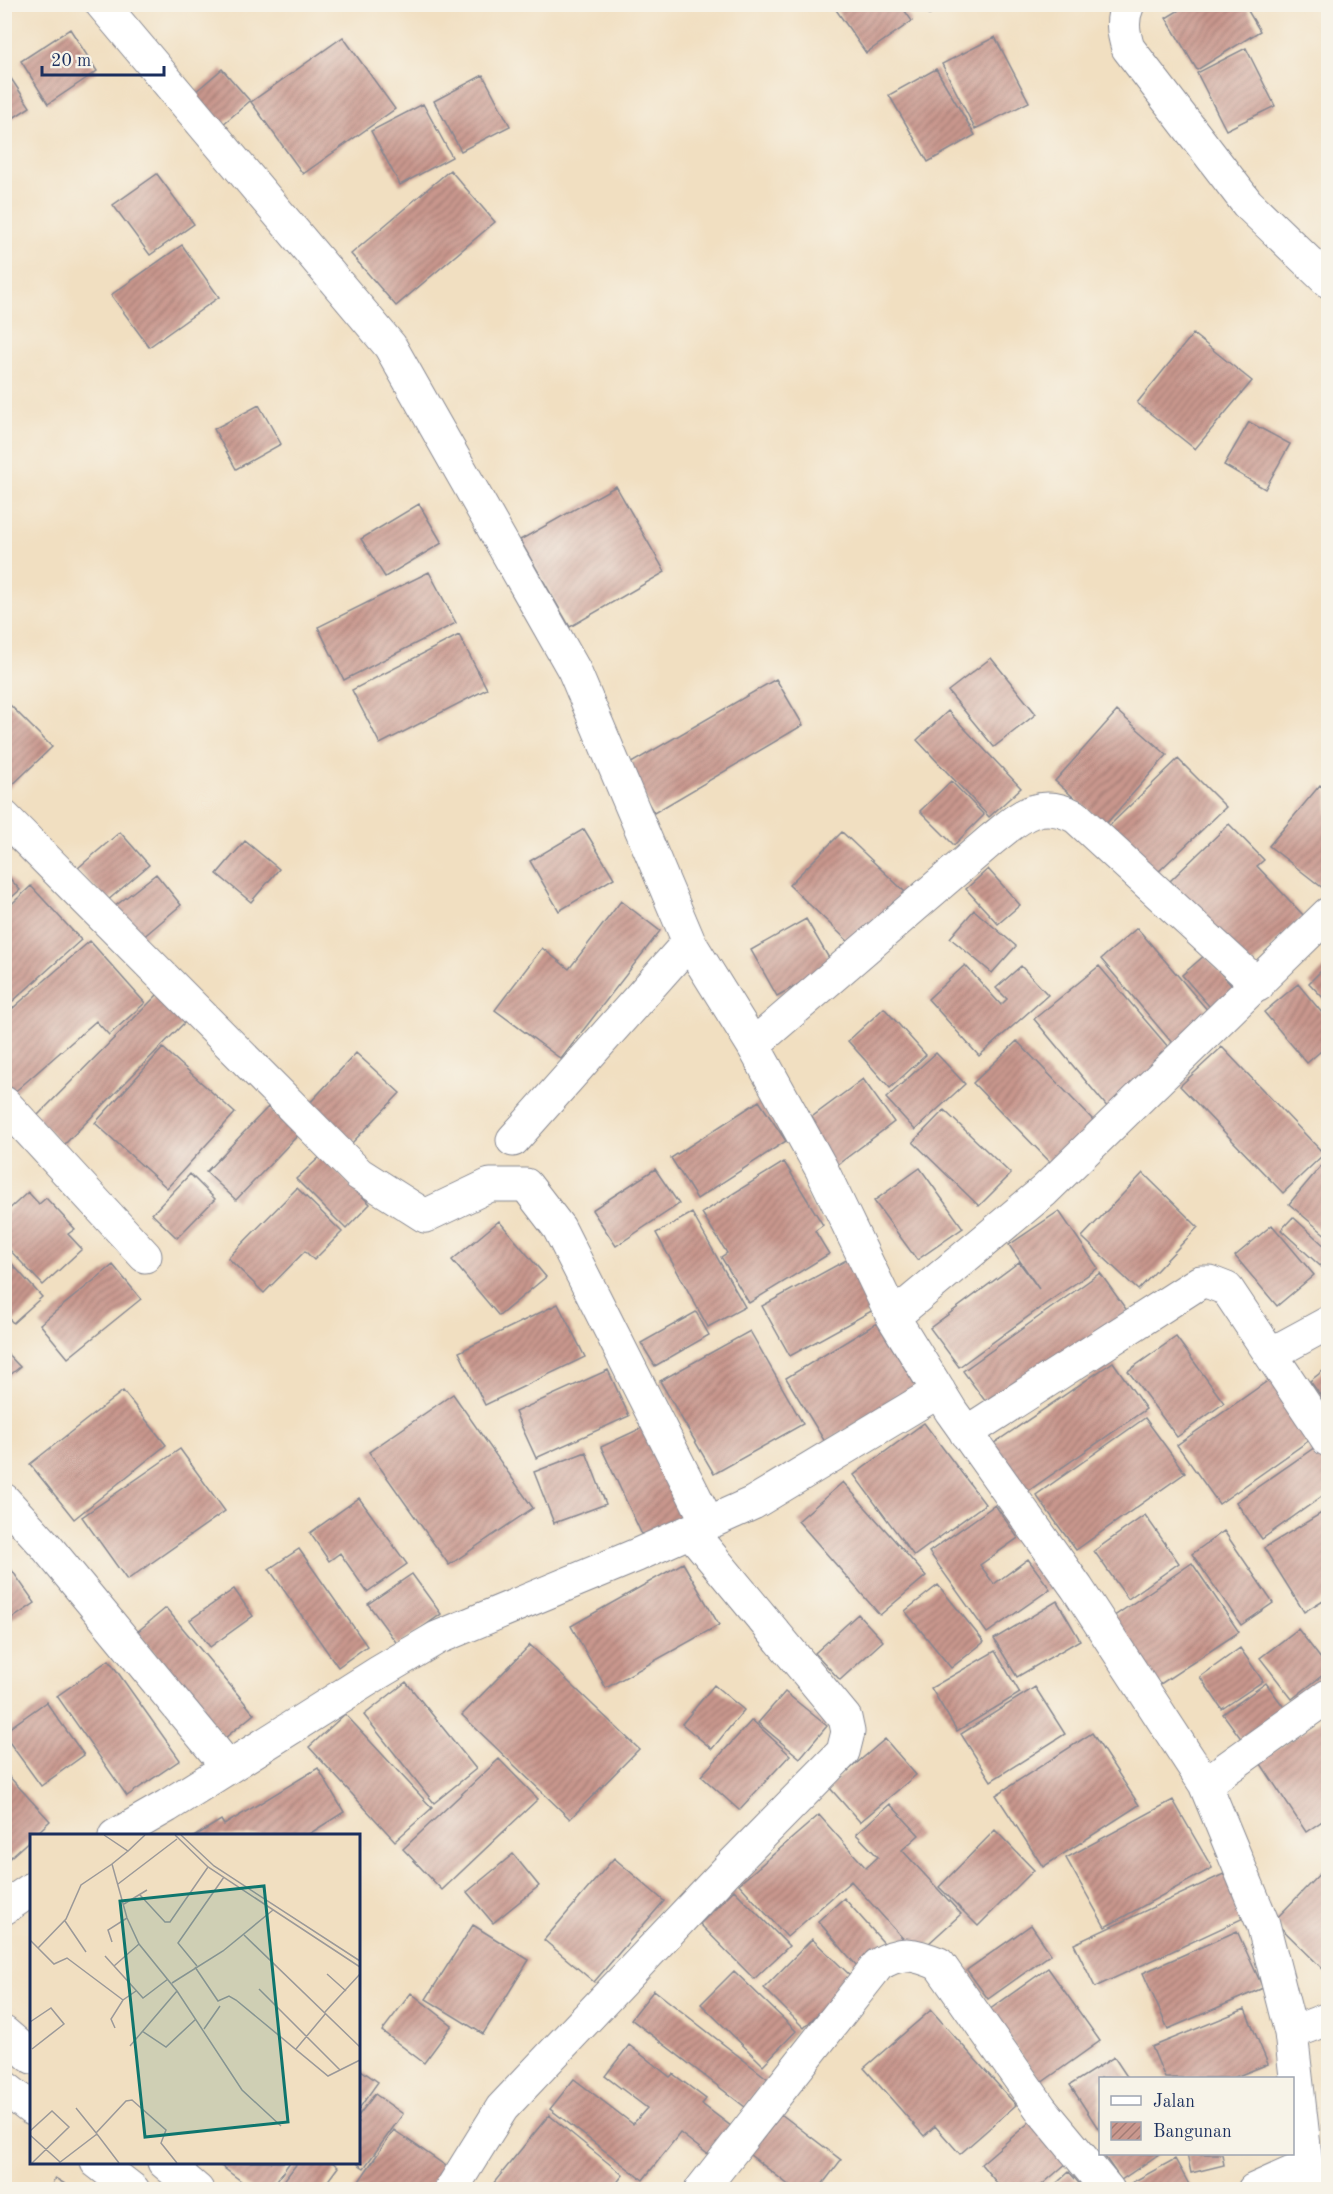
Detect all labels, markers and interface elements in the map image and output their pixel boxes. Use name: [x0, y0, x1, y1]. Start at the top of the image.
scale bar: [42, 39, 164, 77]
text: 20 m: [51, 52, 91, 70]
inset map: [30, 1834, 360, 2164]
legend: [1099, 2077, 1294, 2155]
text: Jalan: [1153, 2093, 1195, 2111]
text: Bangunan: [1153, 2123, 1232, 2141]

